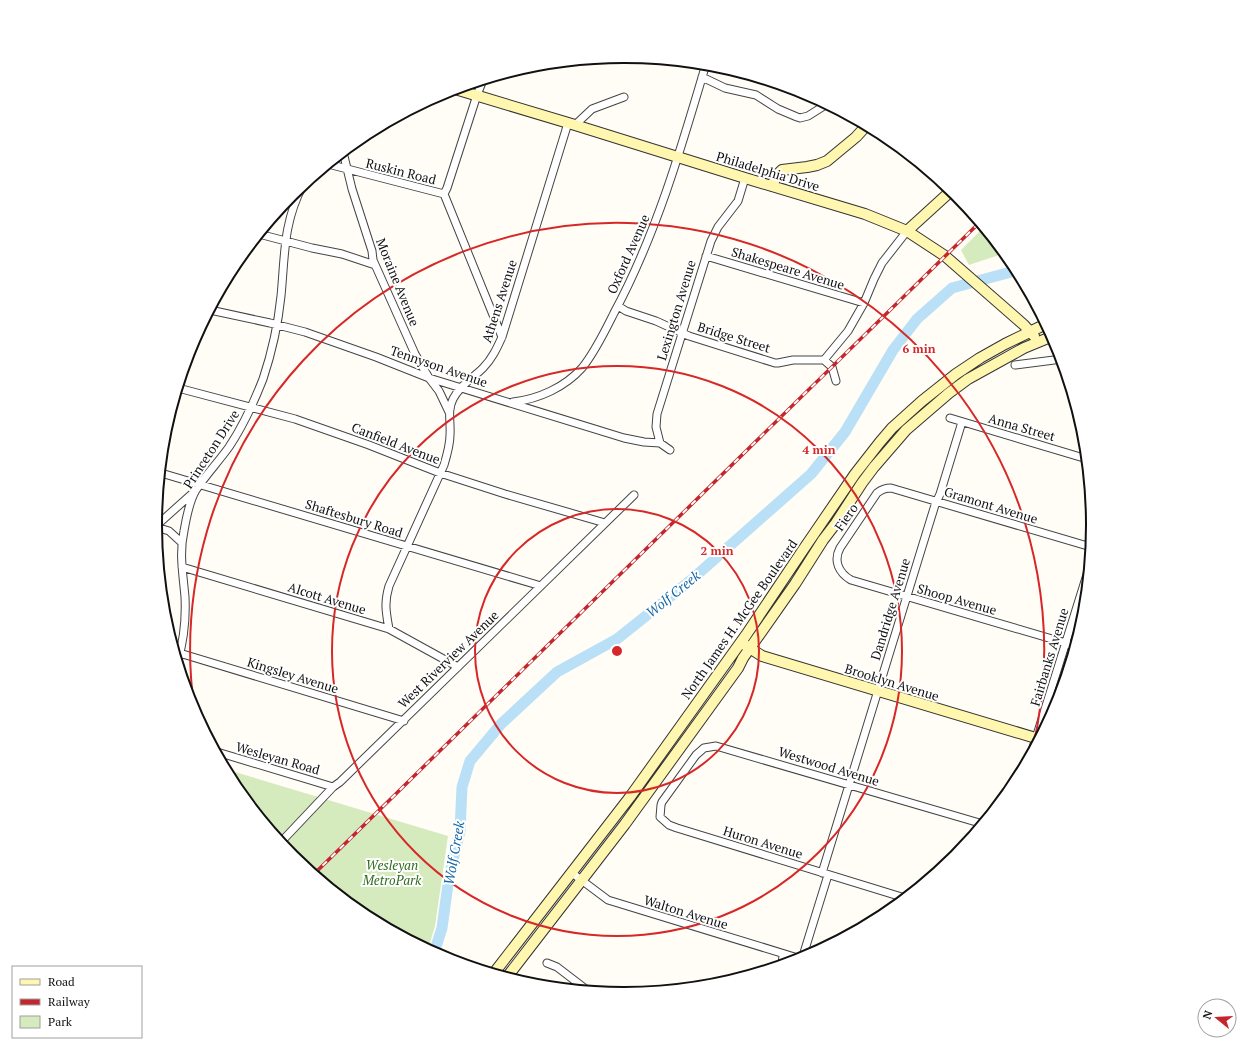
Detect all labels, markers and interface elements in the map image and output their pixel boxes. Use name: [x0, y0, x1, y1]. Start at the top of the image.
street label: Philadelphia Drive: [714, 147, 822, 195]
street label: Ruskin Road: [364, 154, 438, 188]
street label: Oxford Avenue: [602, 211, 654, 297]
street label: Moraine Avenue: [372, 235, 424, 329]
street label: Shakespeare Avenue: [729, 242, 847, 294]
street label: Athens Avenue: [477, 257, 521, 345]
street label: Lexington Avenue: [652, 258, 700, 362]
street label: Bridge Street: [695, 317, 773, 357]
street label: Tennyson Avenue: [388, 341, 490, 391]
text: 6 min: [903, 341, 936, 356]
street label: Princeton Drive: [179, 406, 243, 492]
street label: Anna Street: [986, 409, 1058, 445]
street label: Canfield Avenue: [349, 418, 443, 468]
text: 4 min: [803, 442, 836, 457]
street label: Gramont Avenue: [942, 482, 1040, 528]
street label: Shaftesbury Road: [303, 495, 405, 541]
street label: Fiero: [830, 500, 862, 534]
street label: North James H. McGee Boulevard: [677, 535, 801, 703]
text: 2 min: [701, 543, 734, 558]
street label: Dandridge Avenue: [866, 556, 914, 662]
water label: Wolf Creek: [642, 566, 704, 621]
street label: Alcott Avenue: [286, 578, 368, 618]
street label: Shoop Avenue: [915, 579, 999, 619]
street label: West Riverview Avenue: [394, 606, 502, 712]
street label: Fairbanks Avenue: [1026, 606, 1072, 708]
centre of rings: [610, 644, 624, 658]
street label: Kingsley Avenue: [245, 653, 341, 697]
street label: Brooklyn Avenue: [843, 659, 941, 705]
street label: Wesleyan Road: [234, 737, 322, 779]
street label: Westwood Avenue: [776, 742, 882, 790]
water label: Wolf Creek: [439, 819, 469, 886]
street label: Huron Avenue: [721, 821, 805, 863]
park label: Wesleyan MetroPark: [362, 856, 422, 889]
street label: Walton Avenue: [642, 891, 730, 933]
legend: [12, 966, 142, 1038]
text: Road: [48, 974, 75, 989]
text: Railway: [48, 994, 91, 1009]
north arrow: [1197, 998, 1237, 1038]
text: N: [1200, 1008, 1216, 1021]
text: Park: [48, 1014, 73, 1029]

